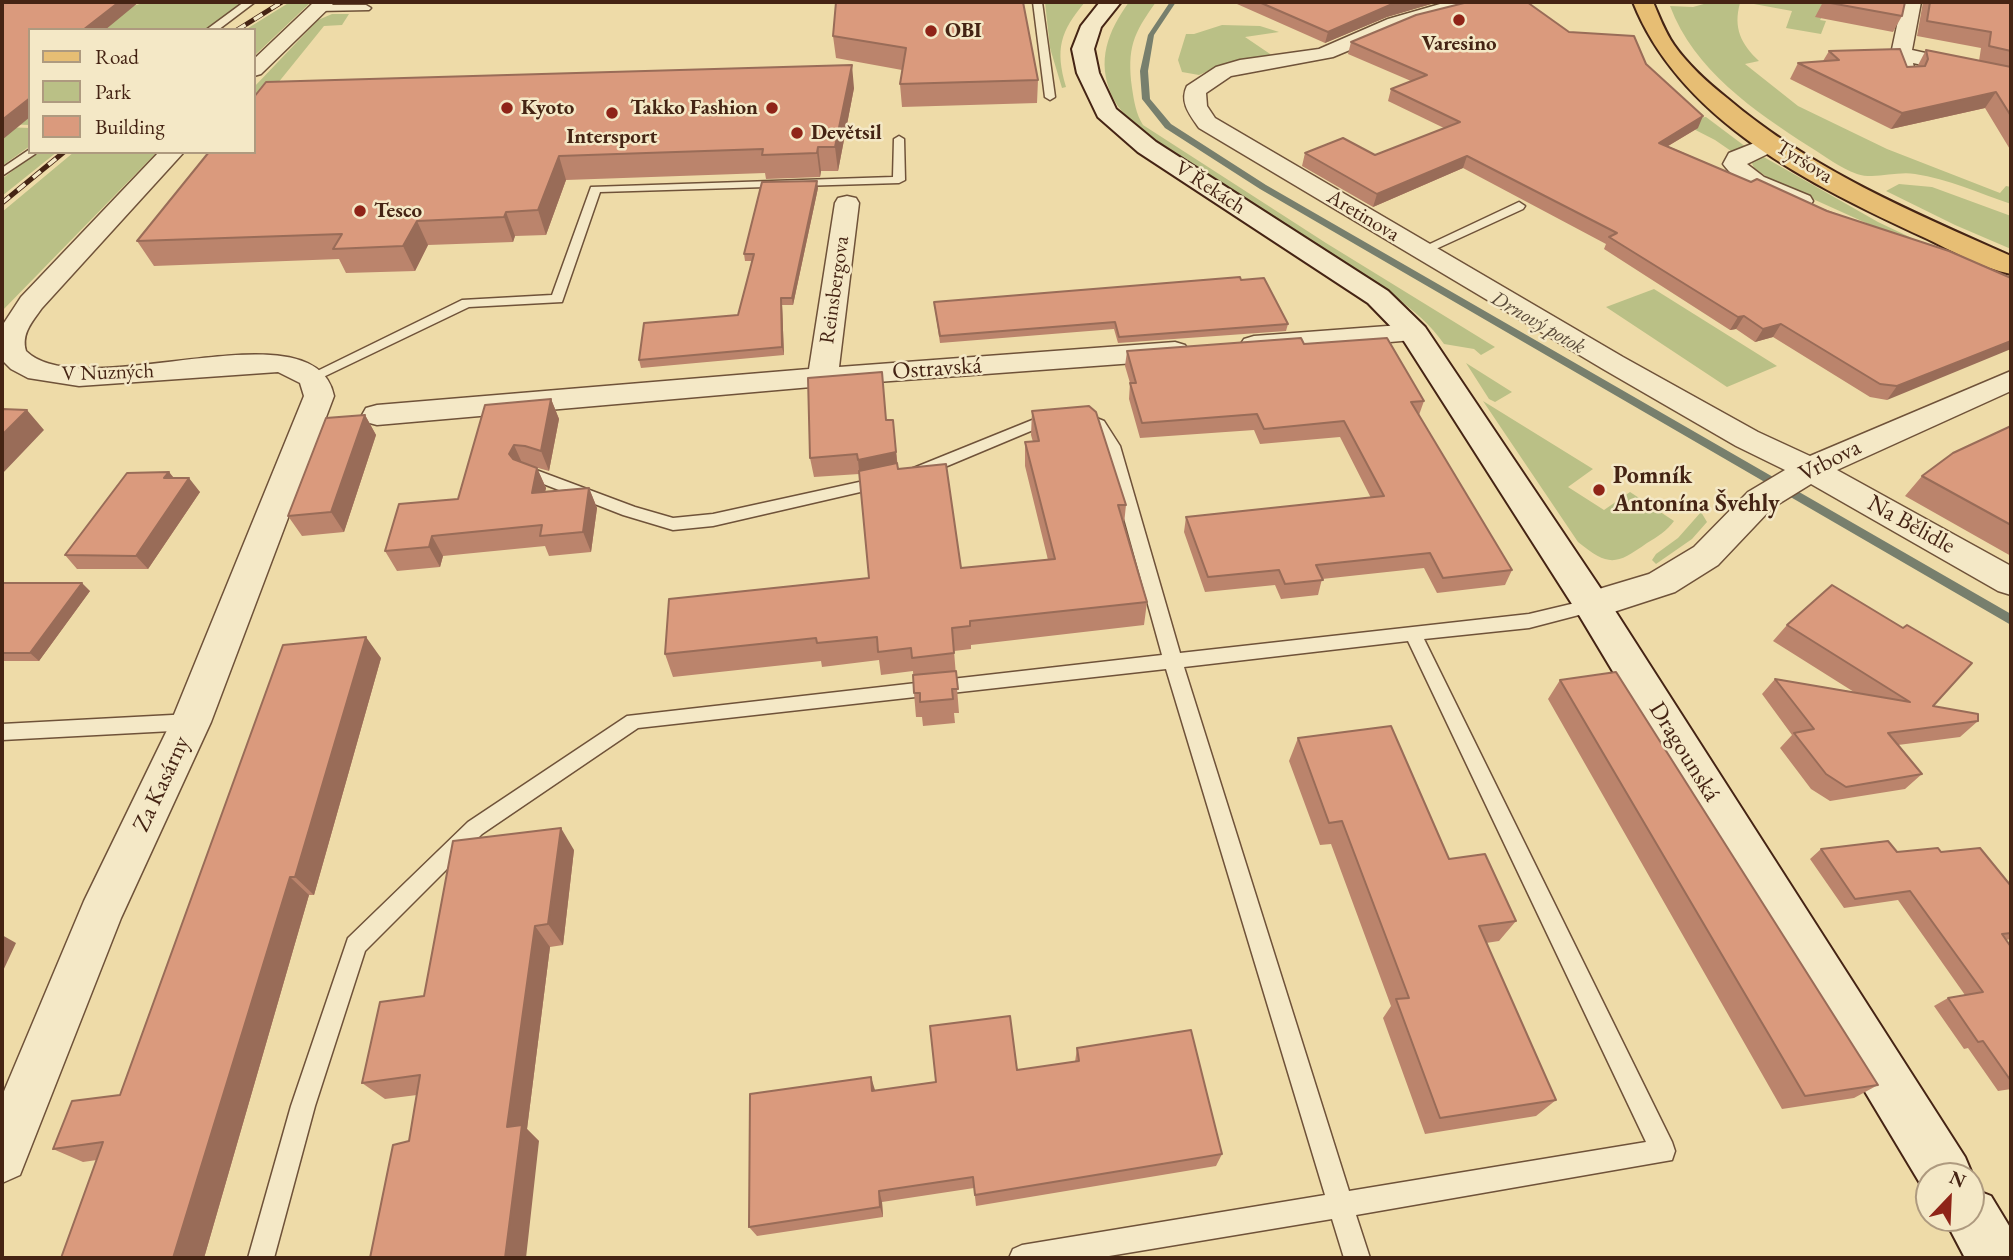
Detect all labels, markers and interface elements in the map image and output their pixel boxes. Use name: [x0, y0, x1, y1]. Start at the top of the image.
marker: Varesino: [1451, 12, 1467, 28]
place label: OBI: [945, 18, 982, 44]
marker: OBI: [923, 23, 939, 39]
legend: [28, 28, 256, 154]
place label: Varesino: [1421, 31, 1497, 57]
text: Road: [95, 43, 139, 70]
text: Park: [95, 78, 131, 105]
place label: Kyoto: [521, 95, 574, 121]
place label: Takko Fashion: [630, 95, 758, 121]
marker: Kyoto: [499, 100, 515, 116]
marker: Takko Fashion: [764, 100, 780, 116]
marker: Intersport: [604, 105, 620, 121]
text: Building: [95, 113, 165, 140]
place label: Devětsil: [811, 120, 882, 146]
place label: Intersport: [567, 124, 657, 150]
marker: Devětsil: [789, 125, 805, 141]
street label: Tyršova: [1771, 135, 1837, 189]
street label: V Řekách: [1170, 156, 1250, 220]
street label: Aretinova: [1322, 185, 1404, 247]
place label: Tesco: [374, 198, 422, 224]
marker: Tesco: [352, 203, 368, 219]
street label: Reinsbergova: [815, 234, 855, 346]
water label: Drnový potok: [1486, 286, 1590, 360]
street label: Ostravská: [891, 352, 983, 386]
street label: V Nuzných: [61, 359, 155, 387]
street label: Vrbova: [1794, 433, 1866, 489]
place label: Pomník Antonína Švehly: [1613, 462, 1780, 518]
marker: Pomník Antonína Švehly: [1591, 482, 1607, 498]
street label: Na Bělidle: [1862, 489, 1960, 561]
street label: Dragounská: [1642, 697, 1726, 807]
street label: Za Kasárny: [127, 732, 197, 836]
north arrow: [1915, 1162, 1985, 1232]
text: N: [1946, 1165, 1970, 1194]

